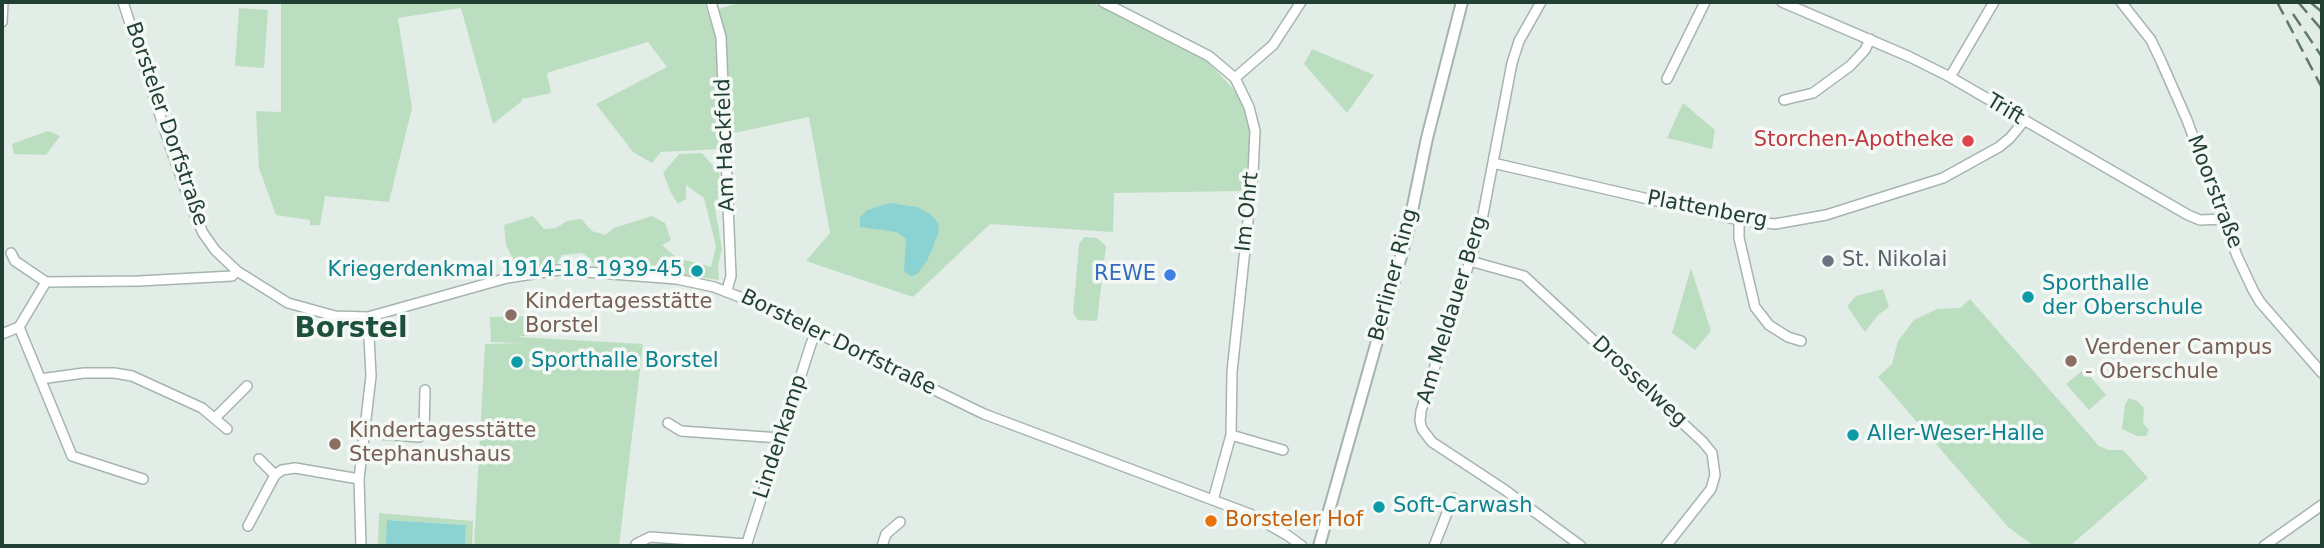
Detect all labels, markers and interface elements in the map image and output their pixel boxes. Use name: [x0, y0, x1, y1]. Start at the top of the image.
street label: Borsteler Dorfstraße: [119, 19, 213, 229]
street label: Am Hackfeld: [711, 78, 741, 212]
street label: Trift: [1982, 89, 2028, 131]
place label: Storchen-Apotheke: [1754, 128, 1954, 154]
street label: Moorstraße: [2181, 132, 2247, 252]
marker: Storchen-Apotheke: [1960, 133, 1976, 149]
street label: Im Ohrt: [1231, 171, 1265, 253]
street label: Plattenberg: [1645, 186, 1769, 234]
street label: Berliner Ring: [1364, 206, 1424, 344]
street label: Am Meldauer Berg: [1412, 213, 1494, 407]
place label: St. Nikolai: [1842, 248, 1947, 274]
marker: St. Nikolai: [1820, 253, 1836, 269]
place label: Kriegerdenkmal 1914-18 1939-45: [328, 258, 683, 284]
place label: REWE: [1094, 262, 1156, 288]
marker: Kriegerdenkmal 1914-18 1939-45: [689, 263, 705, 279]
marker: REWE: [1162, 267, 1178, 283]
place label: Sporthalle der Oberschule: [2042, 272, 2203, 322]
street label: Borsteler Dorfstraße: [736, 285, 940, 401]
marker: Sporthalle der Oberschule: [2020, 289, 2036, 305]
place label: Kindertagesstätte Borstel: [525, 290, 713, 340]
marker: Kindertagesstätte Borstel: [503, 307, 519, 323]
district label: Borstel: [294, 313, 408, 347]
street label: Drosselweg: [1586, 331, 1692, 433]
place label: Verdener Campus - Oberschule: [2085, 336, 2272, 386]
place label: Sporthalle Borstel: [531, 349, 719, 375]
marker: Verdener Campus - Oberschule: [2063, 353, 2079, 369]
marker: Sporthalle Borstel: [509, 354, 525, 370]
street label: Lindenkamp: [749, 372, 813, 502]
place label: Kindertagesstätte Stephanushaus: [349, 419, 537, 469]
place label: Aller-Weser-Halle: [1867, 422, 2044, 448]
marker: Aller-Weser-Halle: [1845, 427, 1861, 443]
marker: Kindertagesstätte Stephanushaus: [327, 436, 343, 452]
place label: Soft-Carwash: [1393, 494, 1532, 520]
marker: Soft-Carwash: [1371, 499, 1387, 515]
place label: Borsteler Hof: [1225, 508, 1363, 534]
marker: Borsteler Hof: [1203, 513, 1219, 529]

